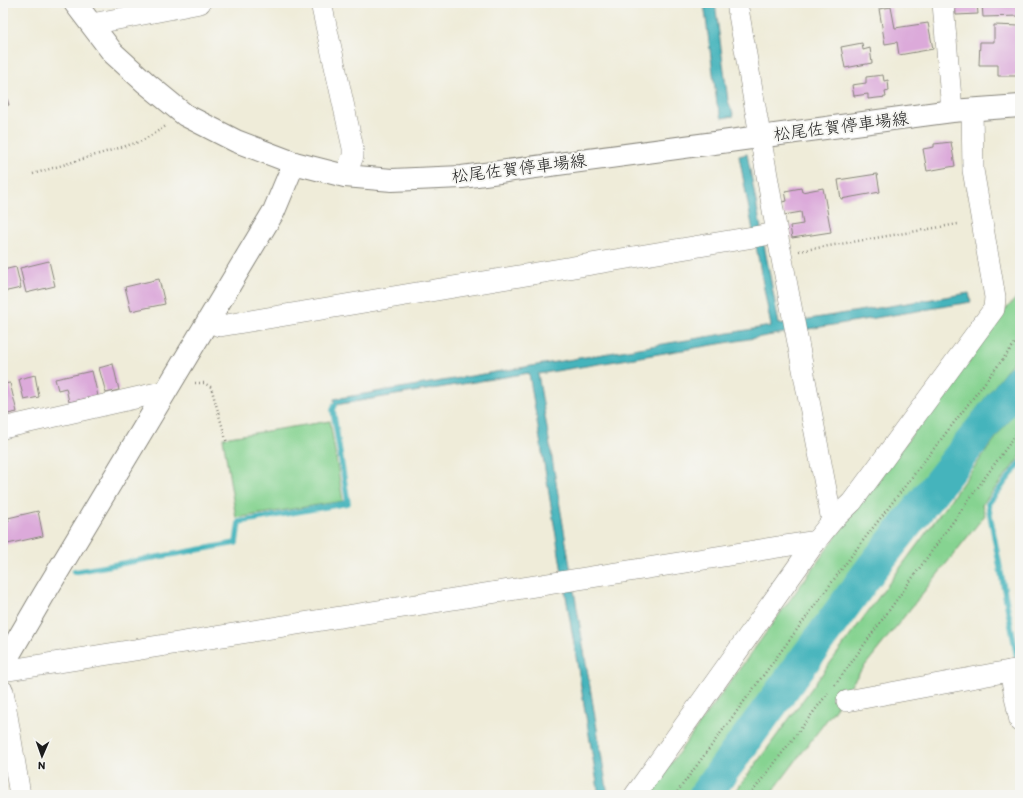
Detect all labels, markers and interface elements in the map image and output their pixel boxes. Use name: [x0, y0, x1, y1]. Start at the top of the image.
street label: 松尾佐賀停車場線: [772, 108, 910, 144]
street label: 松尾佐賀停車場線: [450, 150, 588, 186]
north arrow: [22, 736, 62, 776]
text: N: [38, 759, 46, 772]

